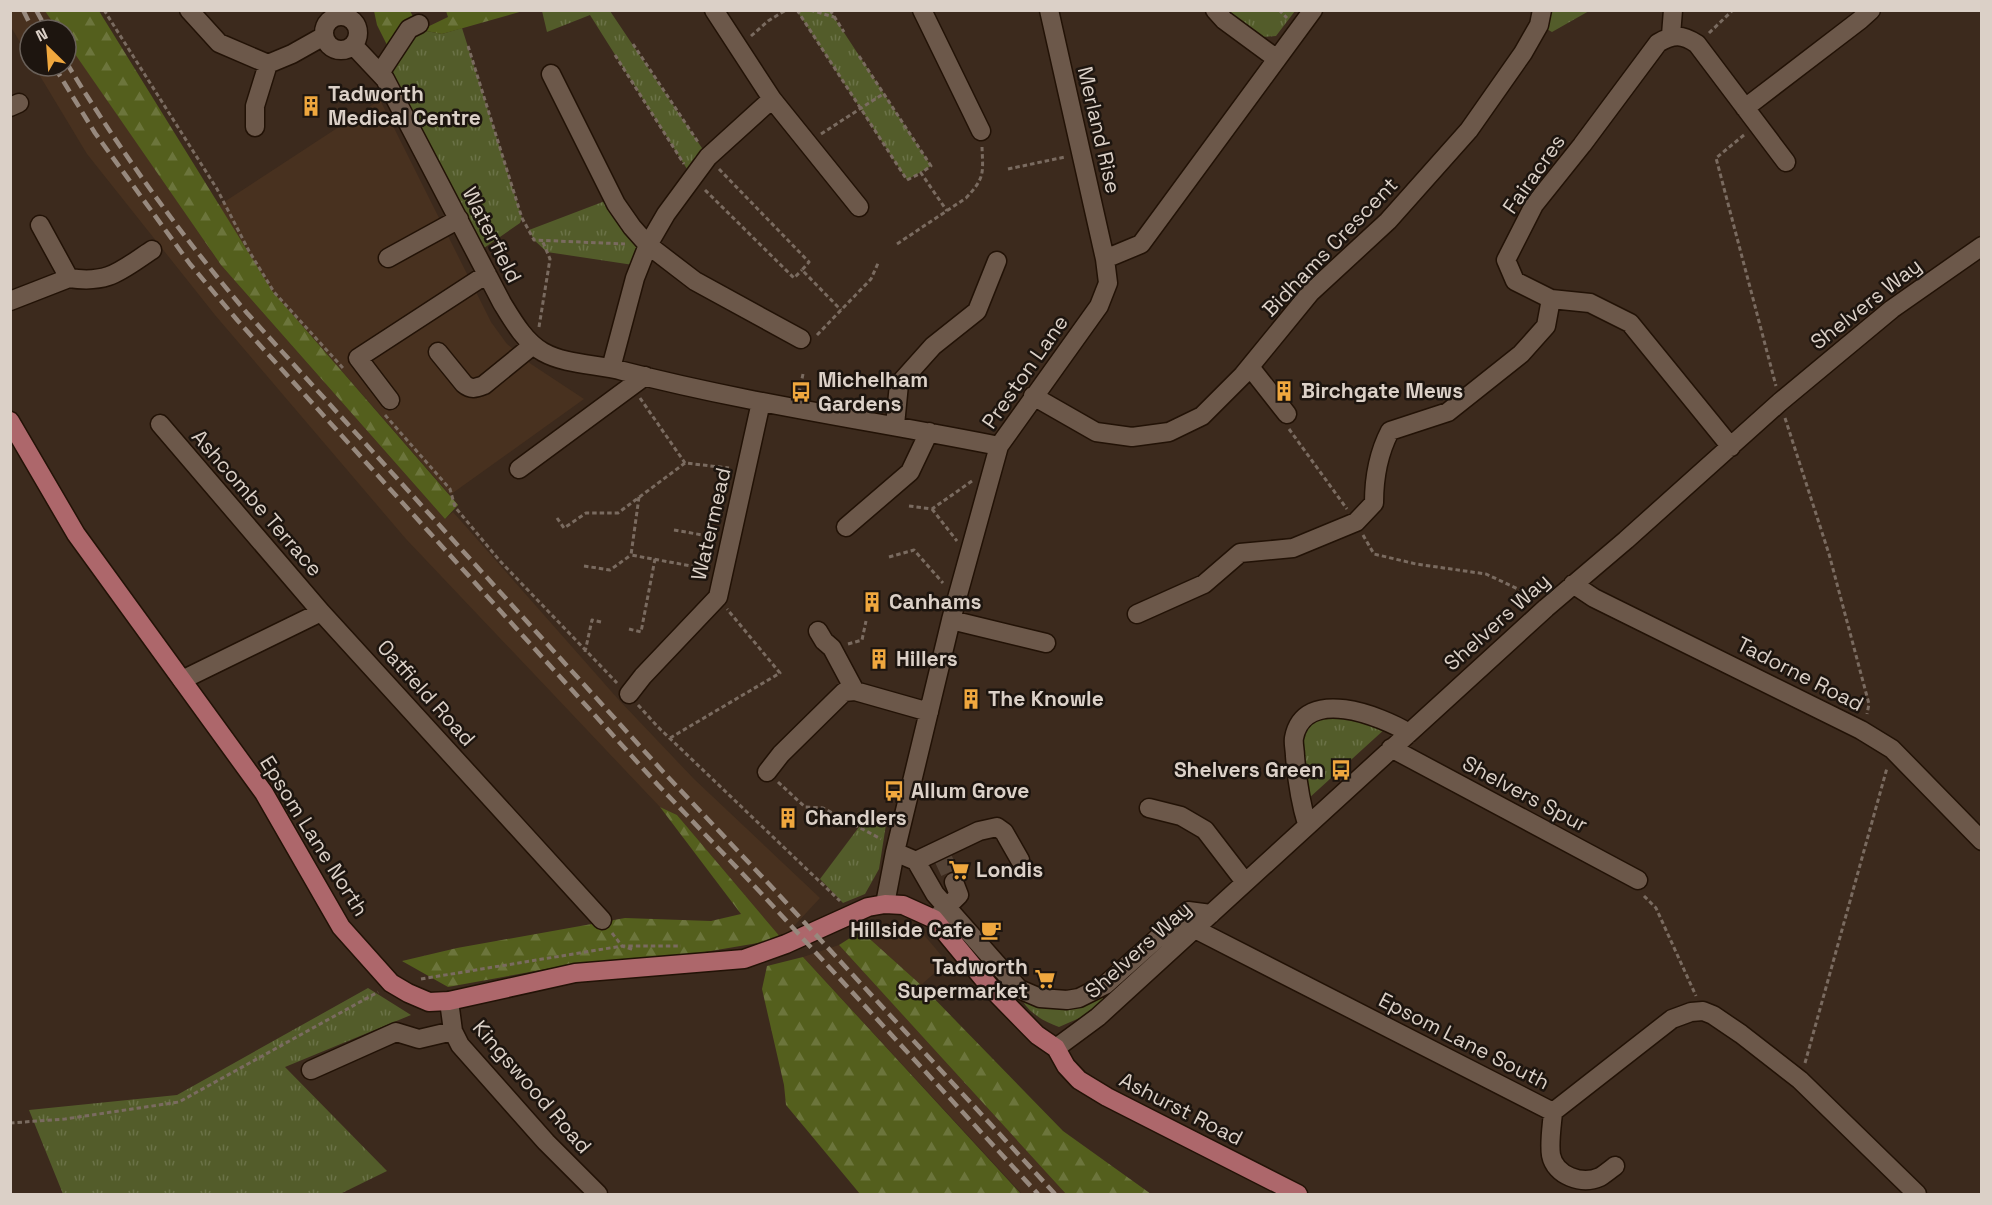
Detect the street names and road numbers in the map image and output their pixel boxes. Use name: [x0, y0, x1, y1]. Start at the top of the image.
street label: Merland Rise: [1072, 64, 1127, 196]
street label: Fairacres: [1496, 129, 1571, 219]
street label: Bidhams Crescent: [1256, 171, 1403, 322]
street label: Waterfield: [457, 182, 528, 287]
street label: Shelvers Way: [1805, 252, 1927, 355]
street label: Preston Lane: [975, 310, 1074, 434]
street label: Ashcombe Terrace: [186, 423, 329, 582]
street label: Watermead: [684, 465, 737, 583]
street label: Shelvers Way: [1438, 567, 1555, 676]
street label: Tadorne Road: [1732, 630, 1868, 717]
street label: Oatfield Road: [371, 634, 481, 752]
street label: Shelvers Spur: [1458, 749, 1593, 838]
street label: Epsom Lane North: [254, 750, 375, 921]
street label: Shelvers Way: [1079, 895, 1196, 1004]
street label: Epsom Lane South: [1374, 986, 1554, 1095]
street label: Kingswood Road: [467, 1014, 598, 1159]
street label: Ashurst Road: [1115, 1066, 1247, 1151]

